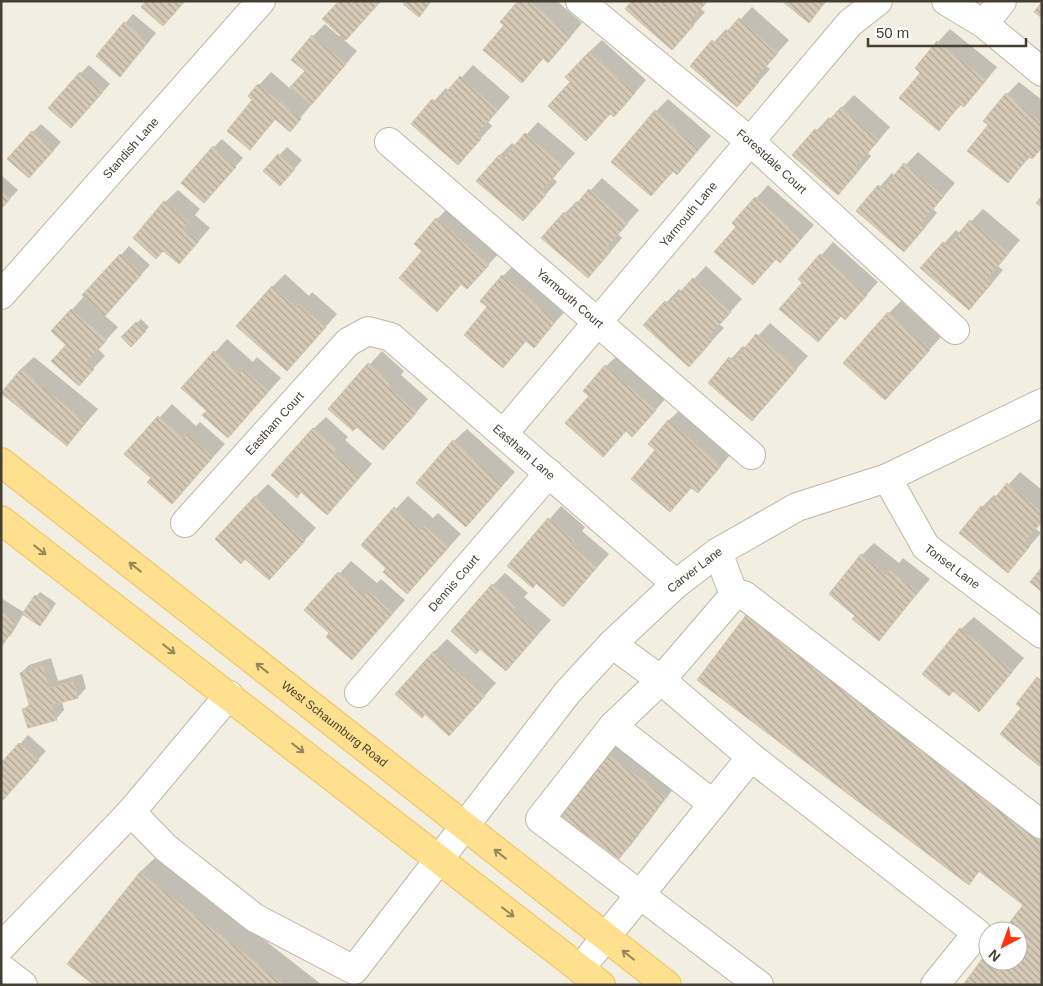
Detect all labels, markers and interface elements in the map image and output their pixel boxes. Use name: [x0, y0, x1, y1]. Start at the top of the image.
scale bar: [868, 15, 1026, 47]
text: 50 m: [876, 24, 909, 41]
street label: Standish Lane: [100, 115, 162, 182]
street label: Forestdale Court: [734, 126, 810, 197]
street label: Yarmouth Lane: [657, 179, 720, 250]
street label: Yarmouth Court: [533, 266, 607, 331]
street label: Eastham Court: [243, 388, 307, 458]
street label: Eastham Lane: [490, 421, 558, 483]
street label: Tonset Lane: [922, 541, 983, 592]
one-way arrow: [33, 544, 46, 555]
street label: Carver Lane: [664, 544, 725, 596]
street label: Dennis Court: [426, 552, 482, 614]
one-way arrow: [129, 562, 142, 573]
one-way arrow: [162, 643, 175, 654]
one-way arrow: [256, 662, 269, 673]
street label: West Schaumburg Road: [279, 678, 390, 770]
one-way arrow: [291, 742, 304, 753]
one-way arrow: [494, 849, 507, 860]
one-way arrow: [502, 907, 515, 918]
north arrow: [978, 921, 1028, 971]
text: N: [985, 946, 1004, 965]
one-way arrow: [622, 949, 635, 960]

